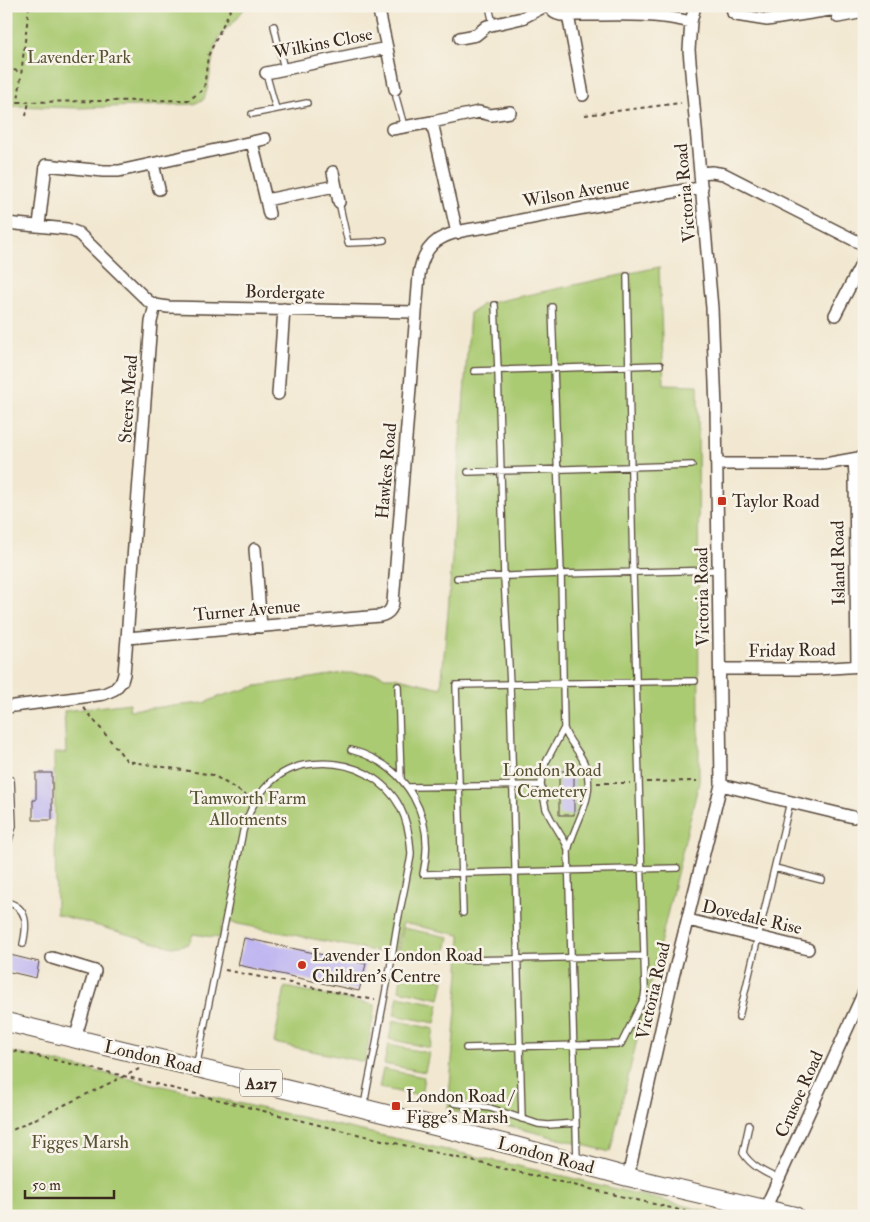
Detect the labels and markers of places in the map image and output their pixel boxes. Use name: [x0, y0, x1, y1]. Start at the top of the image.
place label: Taylor Road: [732, 490, 820, 513]
marker: Taylor Road: [716, 495, 728, 507]
place label: Lavender London Road Children's Centre: [312, 944, 483, 988]
marker: Lavender London Road Children's Centre: [296, 959, 308, 971]
place label: London Road / Figge's Marsh: [406, 1085, 516, 1129]
marker: London Road / Figge's Marsh: [390, 1100, 402, 1112]

